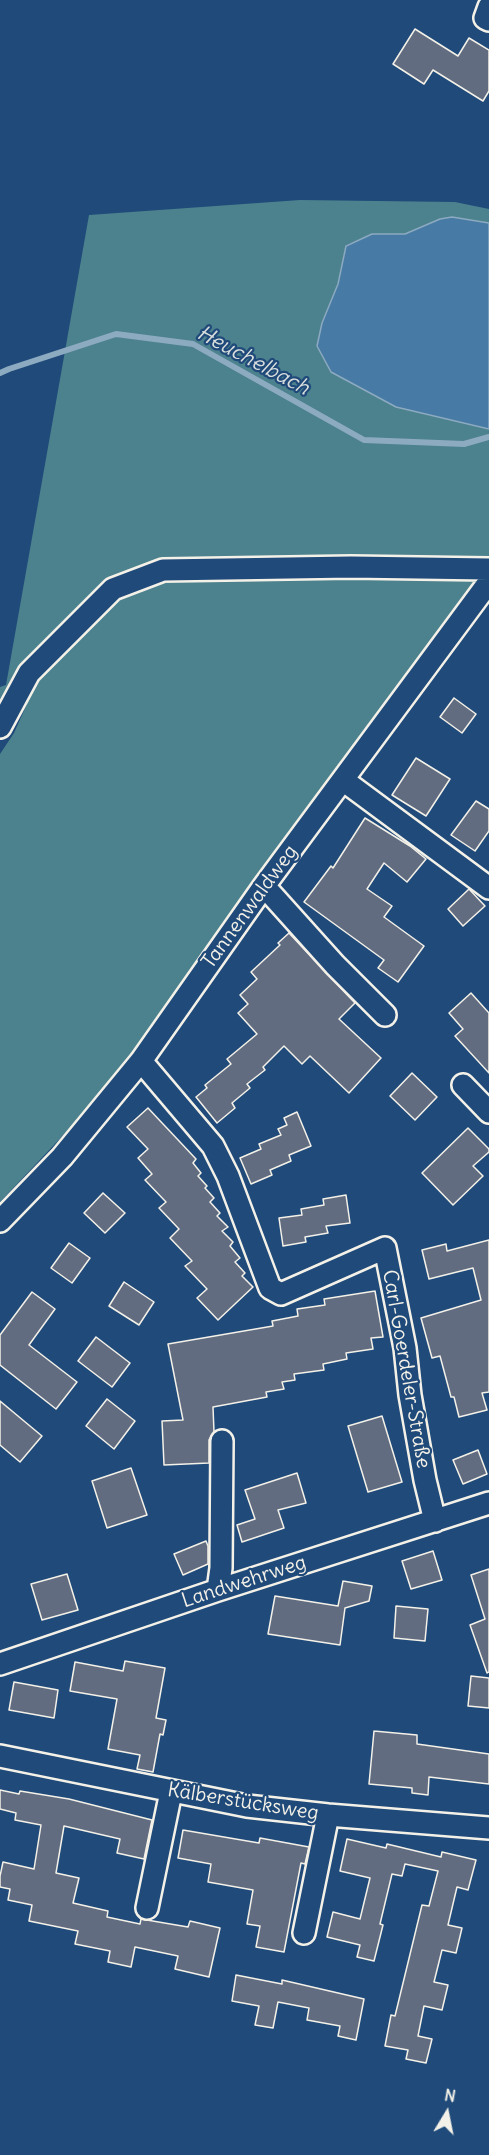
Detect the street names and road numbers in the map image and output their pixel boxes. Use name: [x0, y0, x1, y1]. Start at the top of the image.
street label: Tannenwaldweg: [197, 840, 303, 974]
street label: Carl-Goerdeler-Straße: [377, 1268, 435, 1470]
street label: Landwehrweg: [179, 1551, 309, 1613]
street label: Kälberstücksweg: [166, 1778, 320, 1826]

